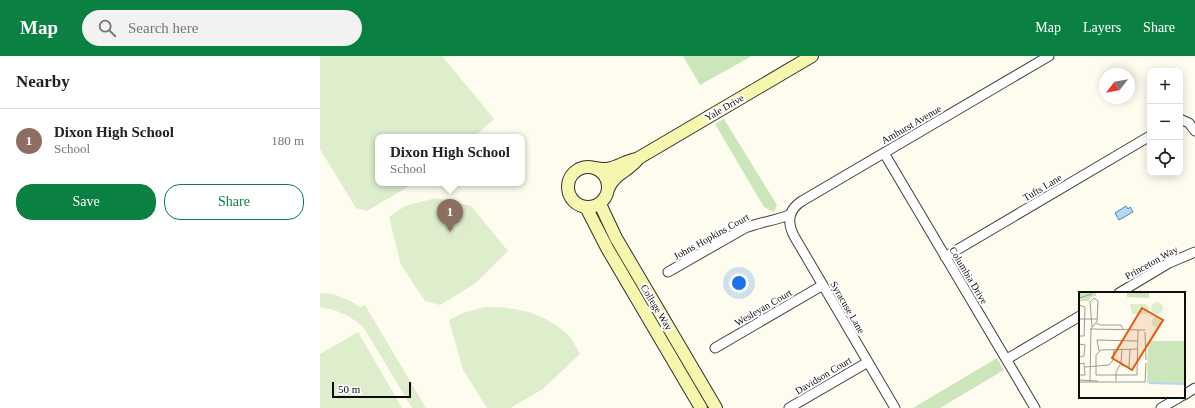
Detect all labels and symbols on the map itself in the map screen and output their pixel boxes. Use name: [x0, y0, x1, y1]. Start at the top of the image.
north arrow: [1099, 68, 1135, 104]
street label: Yale Drive: [703, 92, 746, 123]
street label: Amhurst Avenue: [879, 103, 944, 146]
street label: Tufts Lane: [1021, 171, 1064, 203]
pin: 1: [437, 199, 463, 232]
street label: Johns Hopkins Court: [672, 211, 751, 262]
street label: Princeton Way: [1123, 243, 1180, 281]
street label: Columbia Drive: [947, 245, 990, 306]
your location: [729, 273, 749, 293]
street label: Syracuse Lane: [828, 279, 867, 336]
street label: College Way: [639, 282, 675, 332]
street label: Wesleyan Court: [733, 287, 794, 328]
inset map: [1079, 292, 1185, 398]
street label: Davidson Court: [793, 354, 854, 397]
scale bar: [332, 380, 411, 399]

